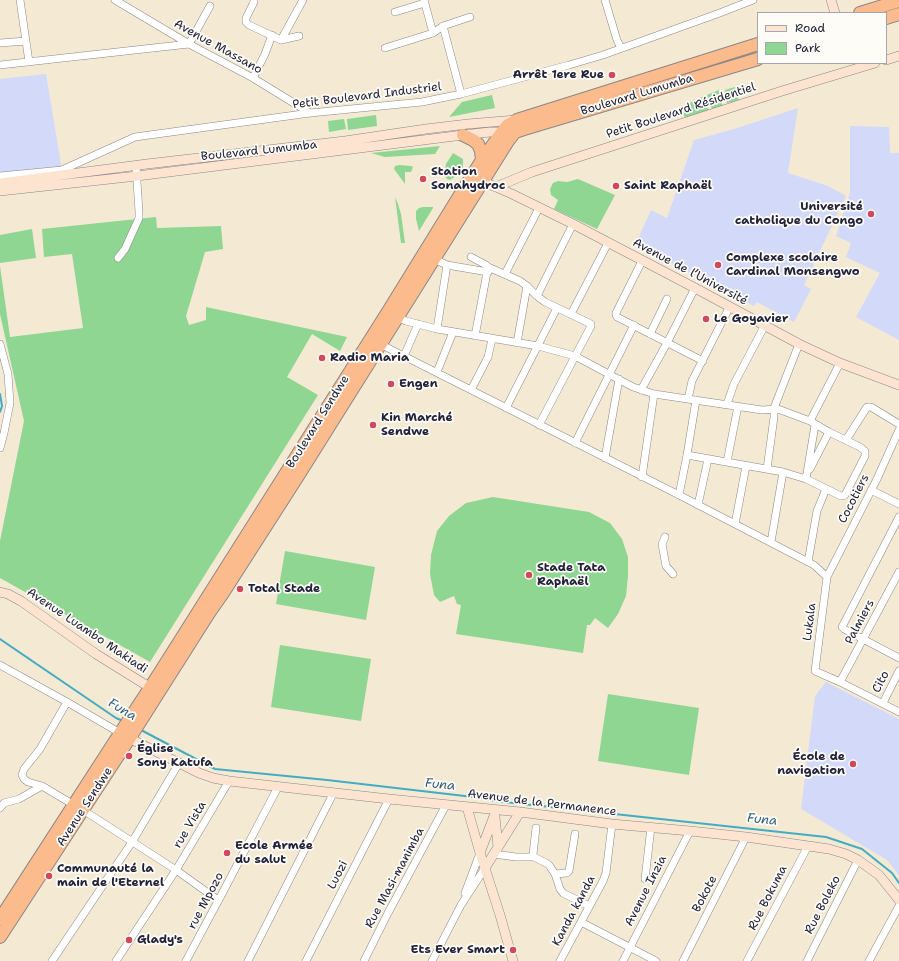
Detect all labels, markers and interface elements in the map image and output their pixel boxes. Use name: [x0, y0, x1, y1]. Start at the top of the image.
legend: [757, 12, 887, 64]
street label: Avenue Massano: [171, 17, 265, 77]
text: Road: [795, 20, 825, 36]
text: Park: [795, 40, 821, 56]
place label: Arrêt 1ere Rue: [513, 68, 604, 82]
marker: Arrêt 1ere Rue: [607, 70, 617, 80]
street label: Boulevard Lumumba: [579, 71, 695, 119]
street label: Petit Boulevard Industriel: [292, 80, 442, 112]
street label: Petit Boulevard Résidentiel: [605, 80, 757, 142]
street label: Boulevard Lumumba: [200, 138, 318, 164]
place label: Station Sonahydroc: [431, 165, 505, 193]
marker: Station Sonahydroc: [418, 174, 428, 184]
place label: Saint Raphaël: [624, 179, 712, 193]
marker: Saint Raphaël: [611, 181, 621, 191]
place label: Université catholique du Congo: [735, 200, 863, 228]
marker: Université catholique du Congo: [866, 209, 876, 219]
street label: Avenue de l’Université: [630, 236, 750, 308]
place label: Complexe scolaire Cardinal Monsengwo: [726, 251, 860, 279]
marker: Complexe scolaire Cardinal Monsengwo: [713, 260, 723, 270]
place label: Le Goyavier: [714, 312, 788, 326]
marker: Le Goyavier: [701, 314, 711, 324]
place label: Radio Maria: [330, 351, 409, 365]
marker: Radio Maria: [317, 353, 327, 363]
street label: Boulevard Sendwe: [284, 373, 352, 471]
place label: Engen: [399, 377, 438, 391]
marker: Engen: [386, 379, 396, 389]
place label: Kin Marché Sendwe: [381, 411, 453, 439]
marker: Kin Marché Sendwe: [368, 420, 378, 430]
street label: Cocotiers: [836, 472, 872, 526]
place label: Stade Tata Raphaël: [537, 561, 605, 589]
marker: Stade Tata Raphaël: [524, 570, 534, 580]
place label: Total Stade: [248, 582, 320, 596]
marker: Total Stade: [235, 584, 245, 594]
street label: Avenue Luambo Makiadi: [24, 585, 150, 677]
street label: Palmiers: [842, 597, 878, 647]
street label: Lukala: [801, 602, 819, 642]
street label: Cito: [869, 669, 893, 695]
water label: Funa: [105, 695, 139, 725]
place label: Église Sony Katufa: [137, 742, 213, 770]
place label: École de navigation: [777, 750, 845, 778]
marker: Église Sony Katufa: [124, 751, 134, 761]
marker: École de navigation: [848, 759, 858, 769]
street label: Avenue Sendwe: [54, 765, 116, 849]
water label: Funa: [424, 776, 456, 794]
street label: Avenue de la Permanence: [467, 787, 617, 819]
street label: rue Vista: [170, 799, 210, 851]
water label: Funa: [746, 811, 778, 829]
street label: Rue Masi-manimba: [362, 825, 428, 931]
place label: Ecole Armée du salut: [235, 839, 313, 867]
marker: Ecole Armée du salut: [222, 848, 232, 858]
street label: Avenue Inzia: [622, 853, 670, 929]
street label: Luozi: [325, 858, 351, 892]
place label: Communauté la main de l'Eternel: [57, 862, 164, 890]
street label: Rue Bokuma: [745, 863, 791, 933]
street label: rue Mpozo: [185, 870, 227, 932]
marker: Communauté la main de l'Eternel: [44, 871, 54, 881]
street label: Kanda kanda: [549, 873, 599, 949]
street label: Bokote: [690, 873, 720, 915]
street label: Rue Boleko: [802, 873, 844, 937]
place label: Glady's: [137, 933, 183, 947]
marker: Glady's: [124, 935, 134, 945]
place label: Ets Ever Smart: [411, 943, 505, 957]
marker: Ets Ever Smart: [508, 945, 518, 955]

